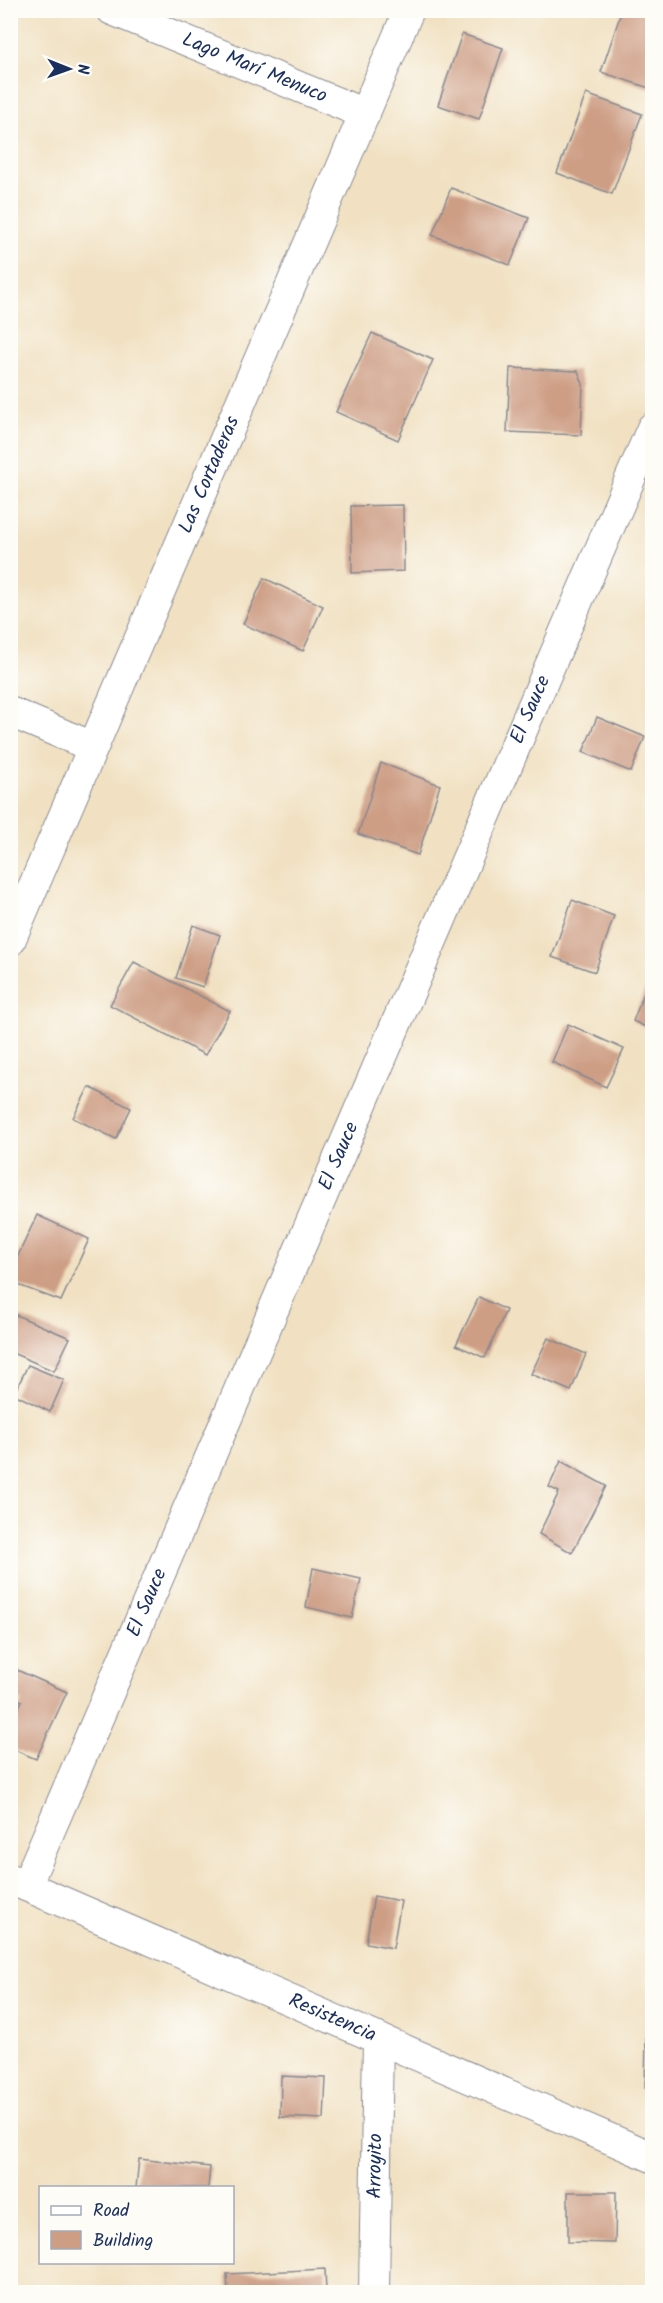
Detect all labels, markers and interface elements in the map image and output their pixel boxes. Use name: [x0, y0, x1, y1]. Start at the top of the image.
street label: Lago Marí Menuco: [177, 24, 332, 113]
north arrow: [39, 39, 99, 99]
text: N: [70, 64, 95, 75]
street label: Las Cortaderas: [170, 411, 249, 539]
street label: El Sauce: [502, 670, 560, 749]
street label: El Sauce: [310, 1117, 368, 1196]
street label: El Sauce: [119, 1564, 176, 1642]
street label: Resistencia: [283, 1985, 381, 2052]
street label: Arroyito: [359, 2133, 392, 2199]
legend: [39, 2186, 234, 2264]
text: Road: [93, 2197, 130, 2226]
text: Building: [93, 2227, 153, 2256]

